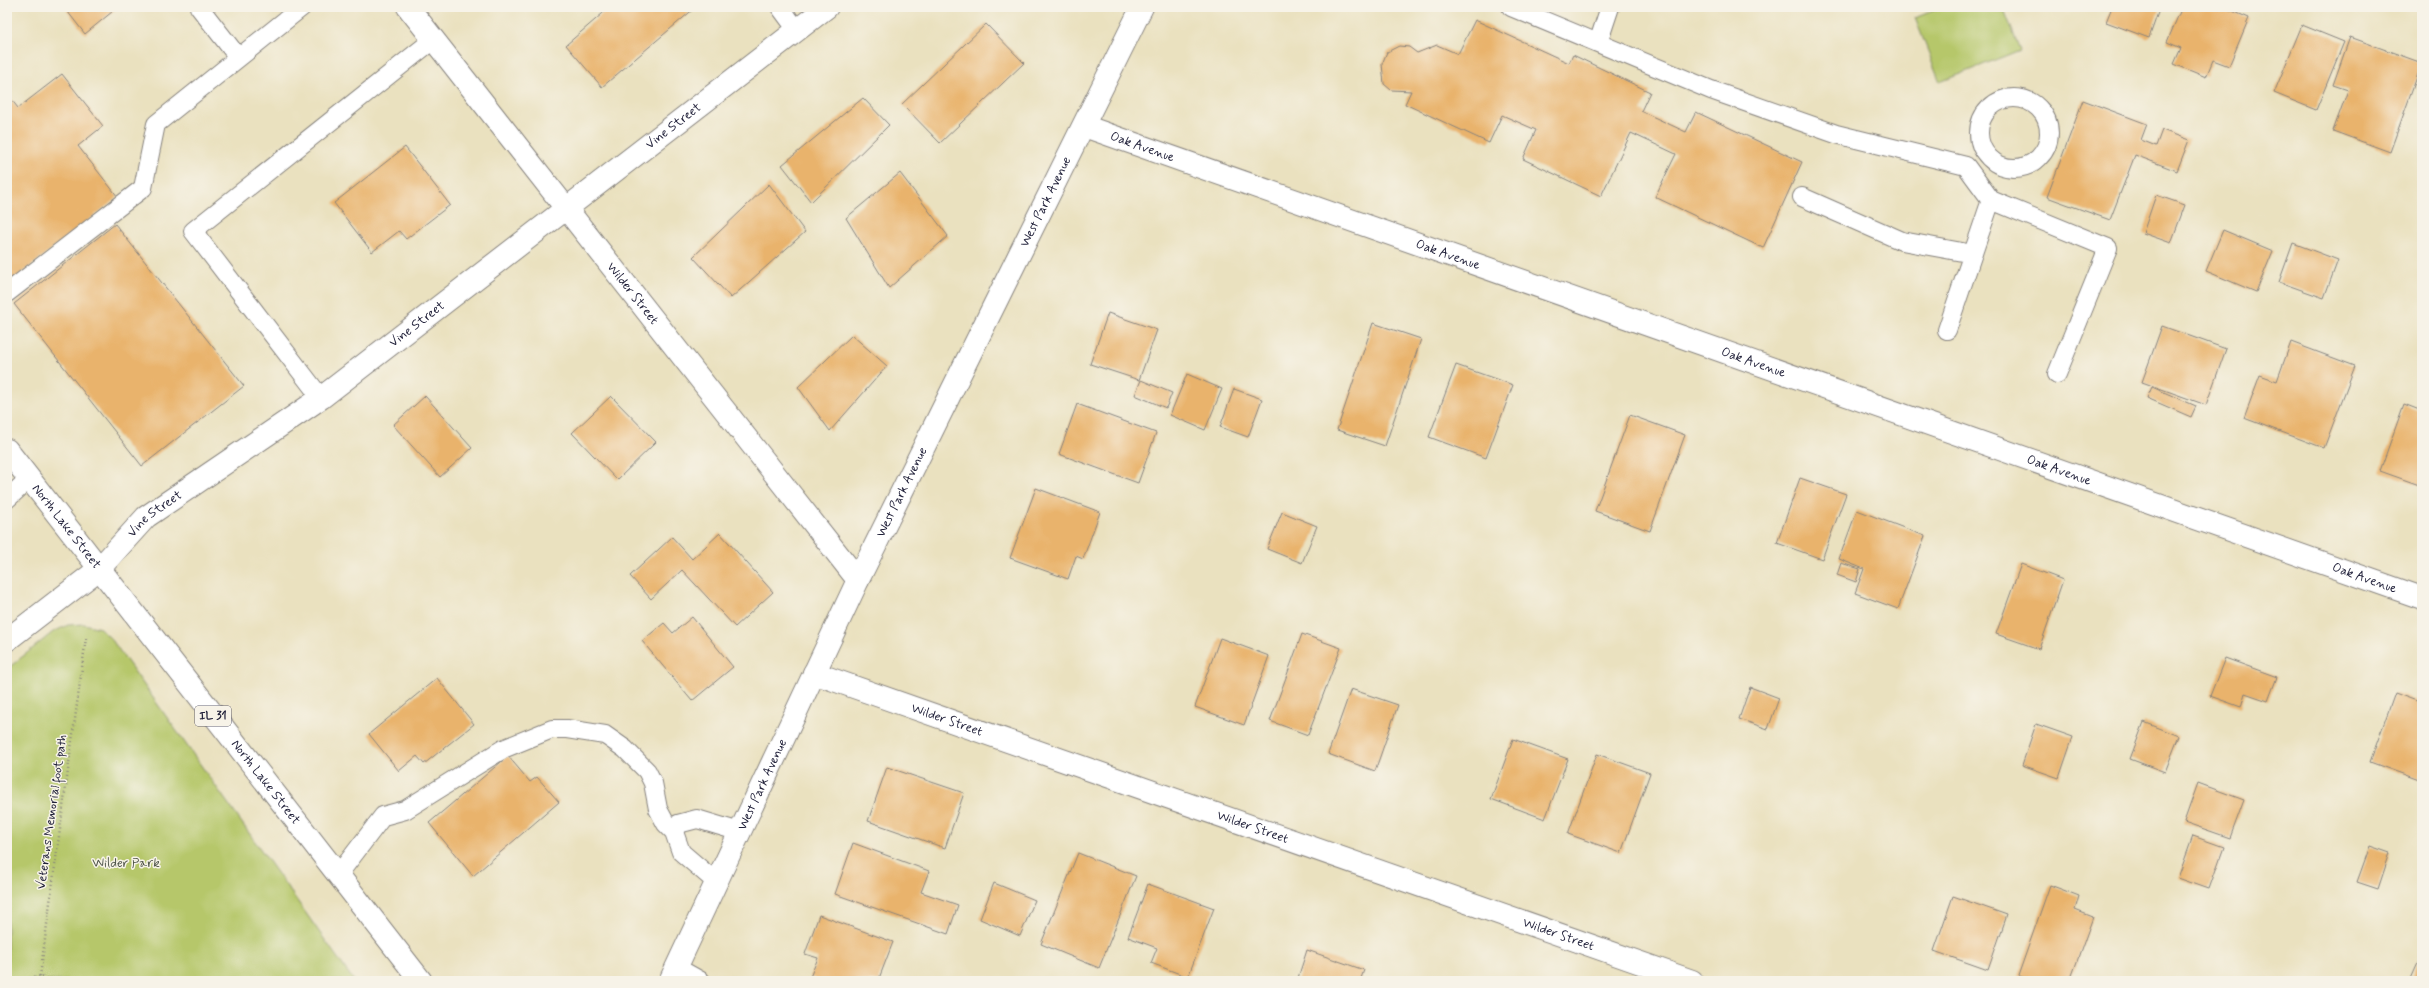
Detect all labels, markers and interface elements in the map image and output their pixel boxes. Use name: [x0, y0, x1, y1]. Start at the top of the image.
street label: Vine Street: [642, 99, 705, 153]
street label: Oak Avenue: [1108, 127, 1177, 166]
street label: West Park Avenue: [1016, 154, 1075, 250]
street label: Oak Avenue: [1413, 235, 1483, 274]
street label: Wilder Street: [603, 259, 663, 328]
street label: Vine Street: [385, 297, 448, 351]
street label: Oak Avenue: [1719, 343, 1788, 381]
street label: West Park Avenue: [872, 444, 931, 540]
street label: Oak Avenue: [2025, 451, 2094, 489]
street label: North Lake Street: [28, 481, 105, 572]
street label: Vine Street: [123, 487, 185, 541]
street label: Oak Avenue: [2330, 559, 2399, 597]
street label: Wilder Street: [909, 699, 985, 740]
road number: IL 31: [195, 706, 231, 726]
street label: Veterans Memorial foot path: [33, 734, 73, 891]
street label: North Lake Street: [227, 736, 304, 828]
street label: West Park Avenue: [733, 736, 791, 833]
street label: Wilder Street: [1215, 807, 1291, 847]
park label: Wilder Park: [92, 855, 160, 872]
street label: Wilder Street: [1520, 914, 1597, 955]

